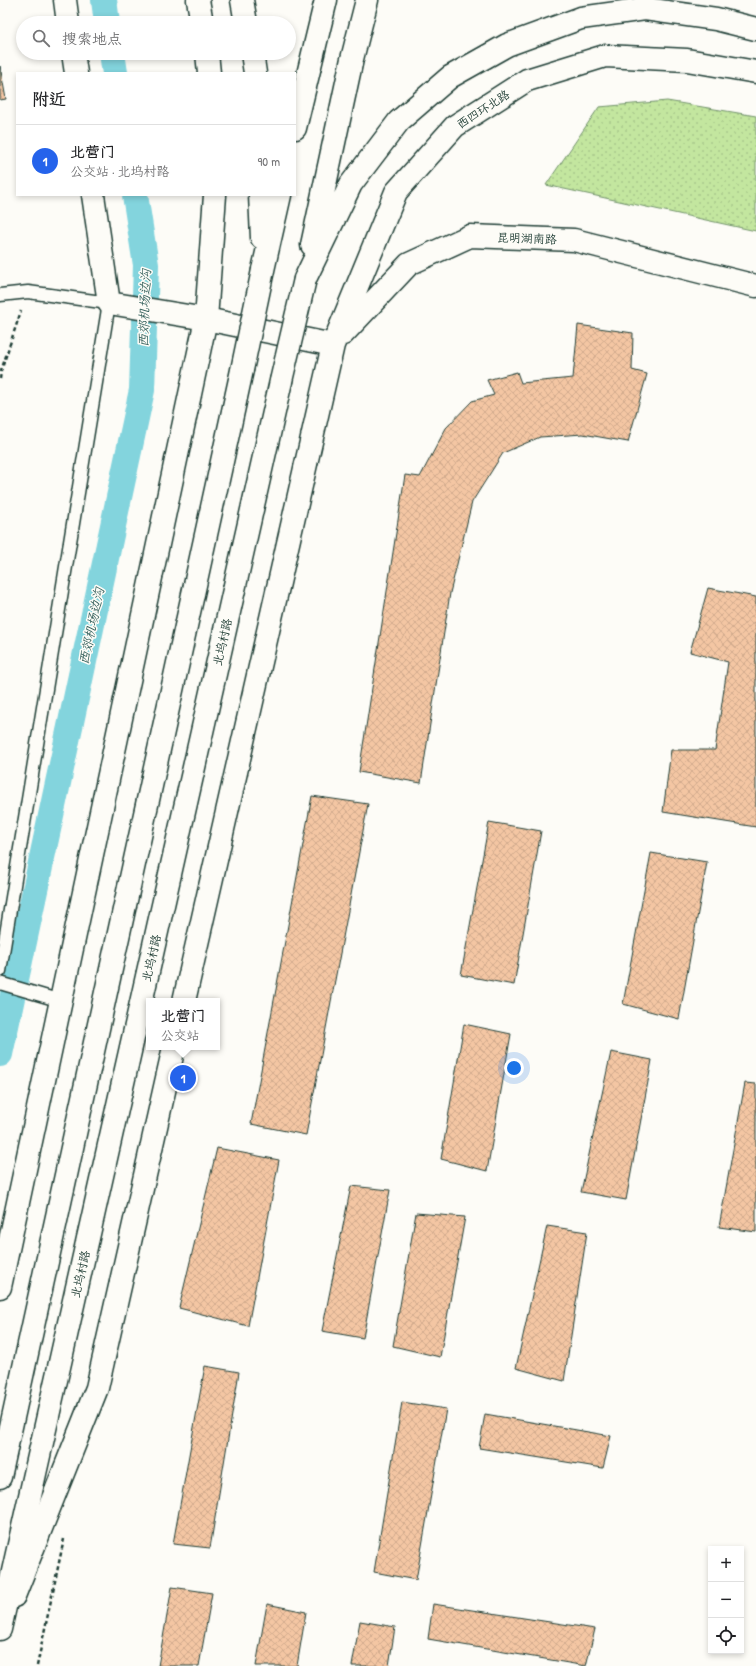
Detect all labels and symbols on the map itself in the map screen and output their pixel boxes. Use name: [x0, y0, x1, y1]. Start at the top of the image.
street label: 西四环北路: [453, 86, 513, 132]
street label: 昆明湖南路: [497, 228, 557, 248]
water label: 西郊机场边沟: [134, 268, 154, 347]
water label: 西郊机场边沟: [74, 585, 108, 666]
street label: 北坞村路: [208, 617, 236, 667]
street label: 北坞村路: [137, 933, 165, 983]
your location: [504, 1058, 524, 1078]
pin: 1: [170, 1063, 196, 1093]
street label: 北坞村路: [66, 1249, 94, 1299]

